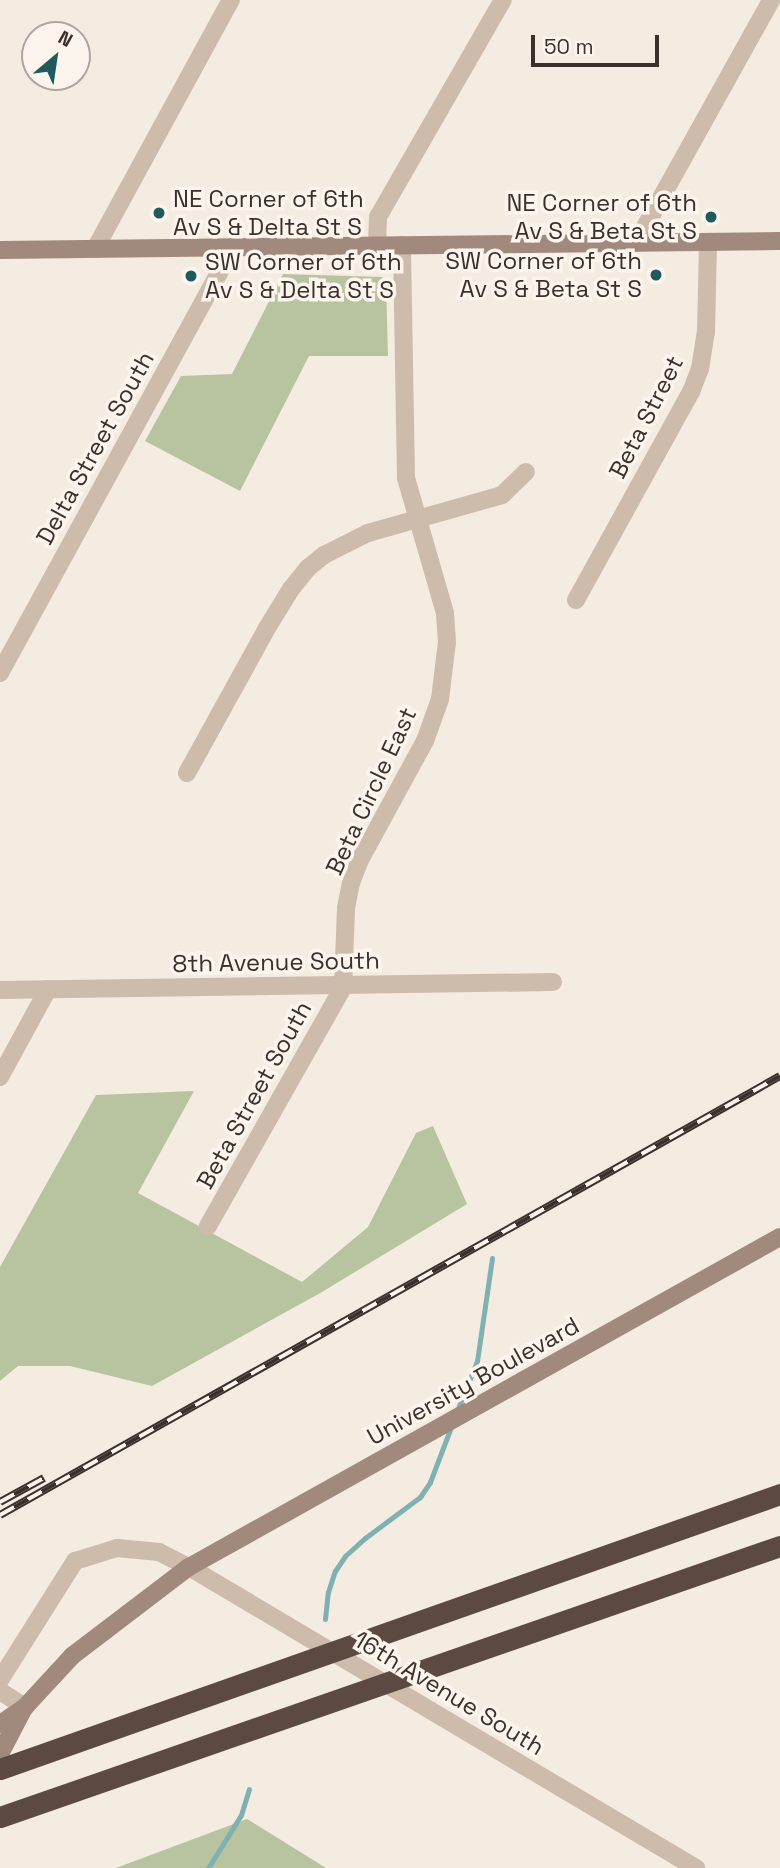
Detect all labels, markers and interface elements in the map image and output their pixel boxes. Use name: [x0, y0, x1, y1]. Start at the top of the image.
north arrow: [21, 21, 91, 91]
scale bar: [535, 21, 663, 65]
text: N: [54, 25, 77, 53]
text: 50 m: [544, 33, 594, 60]
place label: NE Corner of 6th Av S & Delta St S: [173, 185, 364, 241]
place label: NE Corner of 6th Av S & Beta St S: [506, 189, 697, 245]
marker: NE Corner of 6th Av S & Delta St S: [151, 205, 167, 221]
marker: NE Corner of 6th Av S & Beta St S: [703, 209, 719, 225]
place label: SW Corner of 6th Av S & Beta St S: [445, 247, 642, 303]
place label: SW Corner of 6th Av S & Delta St S: [205, 248, 402, 304]
marker: SW Corner of 6th Av S & Beta St S: [648, 267, 664, 283]
marker: SW Corner of 6th Av S & Delta St S: [183, 268, 199, 284]
street label: Delta Street South: [30, 346, 160, 550]
street label: Beta Street: [603, 351, 689, 483]
street label: Beta Circle East: [320, 703, 422, 879]
street label: 8th Avenue South: [172, 946, 380, 978]
street label: Beta Street South: [190, 996, 318, 1194]
street label: University Boulevard: [362, 1311, 584, 1451]
street label: 16th Avenue South: [348, 1625, 550, 1761]

